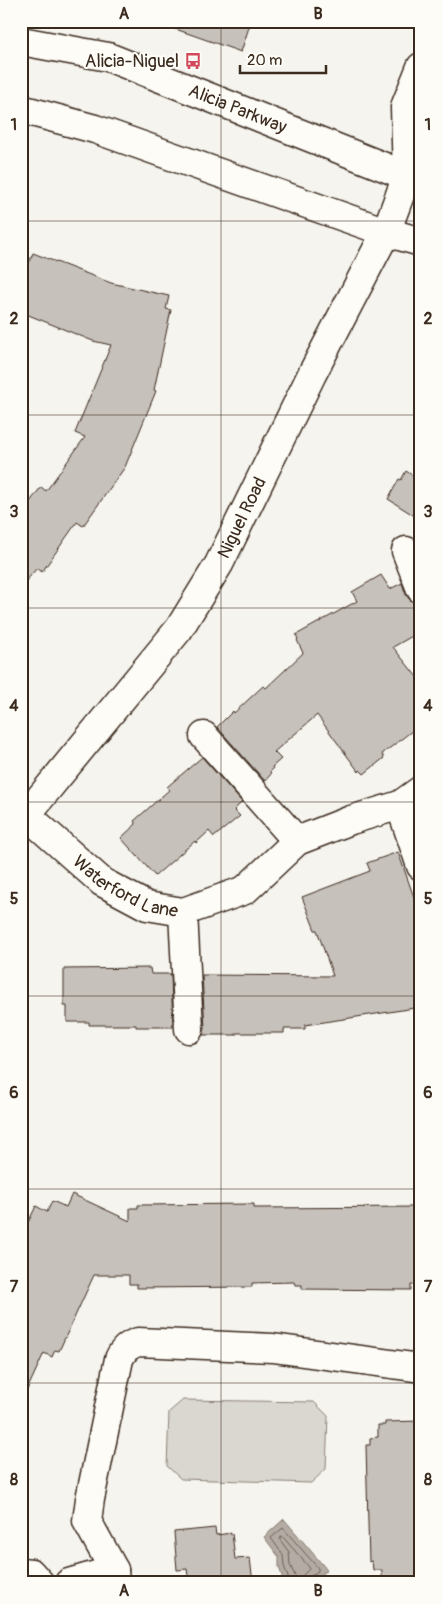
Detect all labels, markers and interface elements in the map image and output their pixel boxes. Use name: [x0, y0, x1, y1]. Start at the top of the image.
text: A: [119, 4, 130, 24]
text: B: [313, 4, 323, 24]
scale bar: [240, 42, 326, 74]
place label: Alicia-Niguel: [85, 50, 179, 73]
bus stop icon: Alicia-Niguel: [183, 51, 203, 71]
text: 20 m: [247, 51, 282, 70]
street label: Alicia Parkway: [185, 79, 290, 139]
text: 1: [11, 115, 17, 135]
text: 1: [425, 115, 431, 135]
text: 2: [10, 309, 19, 329]
text: 2: [424, 309, 433, 329]
street label: Niguel Road: [212, 473, 271, 562]
text: 3: [10, 502, 19, 522]
text: 3: [424, 502, 433, 522]
text: 4: [9, 696, 19, 716]
text: 4: [423, 696, 433, 716]
street label: Waterford Lane: [68, 850, 180, 923]
text: 5: [10, 889, 19, 909]
text: 5: [424, 889, 433, 909]
text: 6: [9, 1083, 19, 1103]
text: 6: [423, 1083, 433, 1103]
text: 7: [10, 1277, 19, 1297]
text: 7: [424, 1277, 433, 1297]
text: 8: [10, 1470, 18, 1490]
text: 8: [424, 1470, 432, 1490]
text: A: [119, 1581, 130, 1601]
text: B: [313, 1581, 323, 1601]

